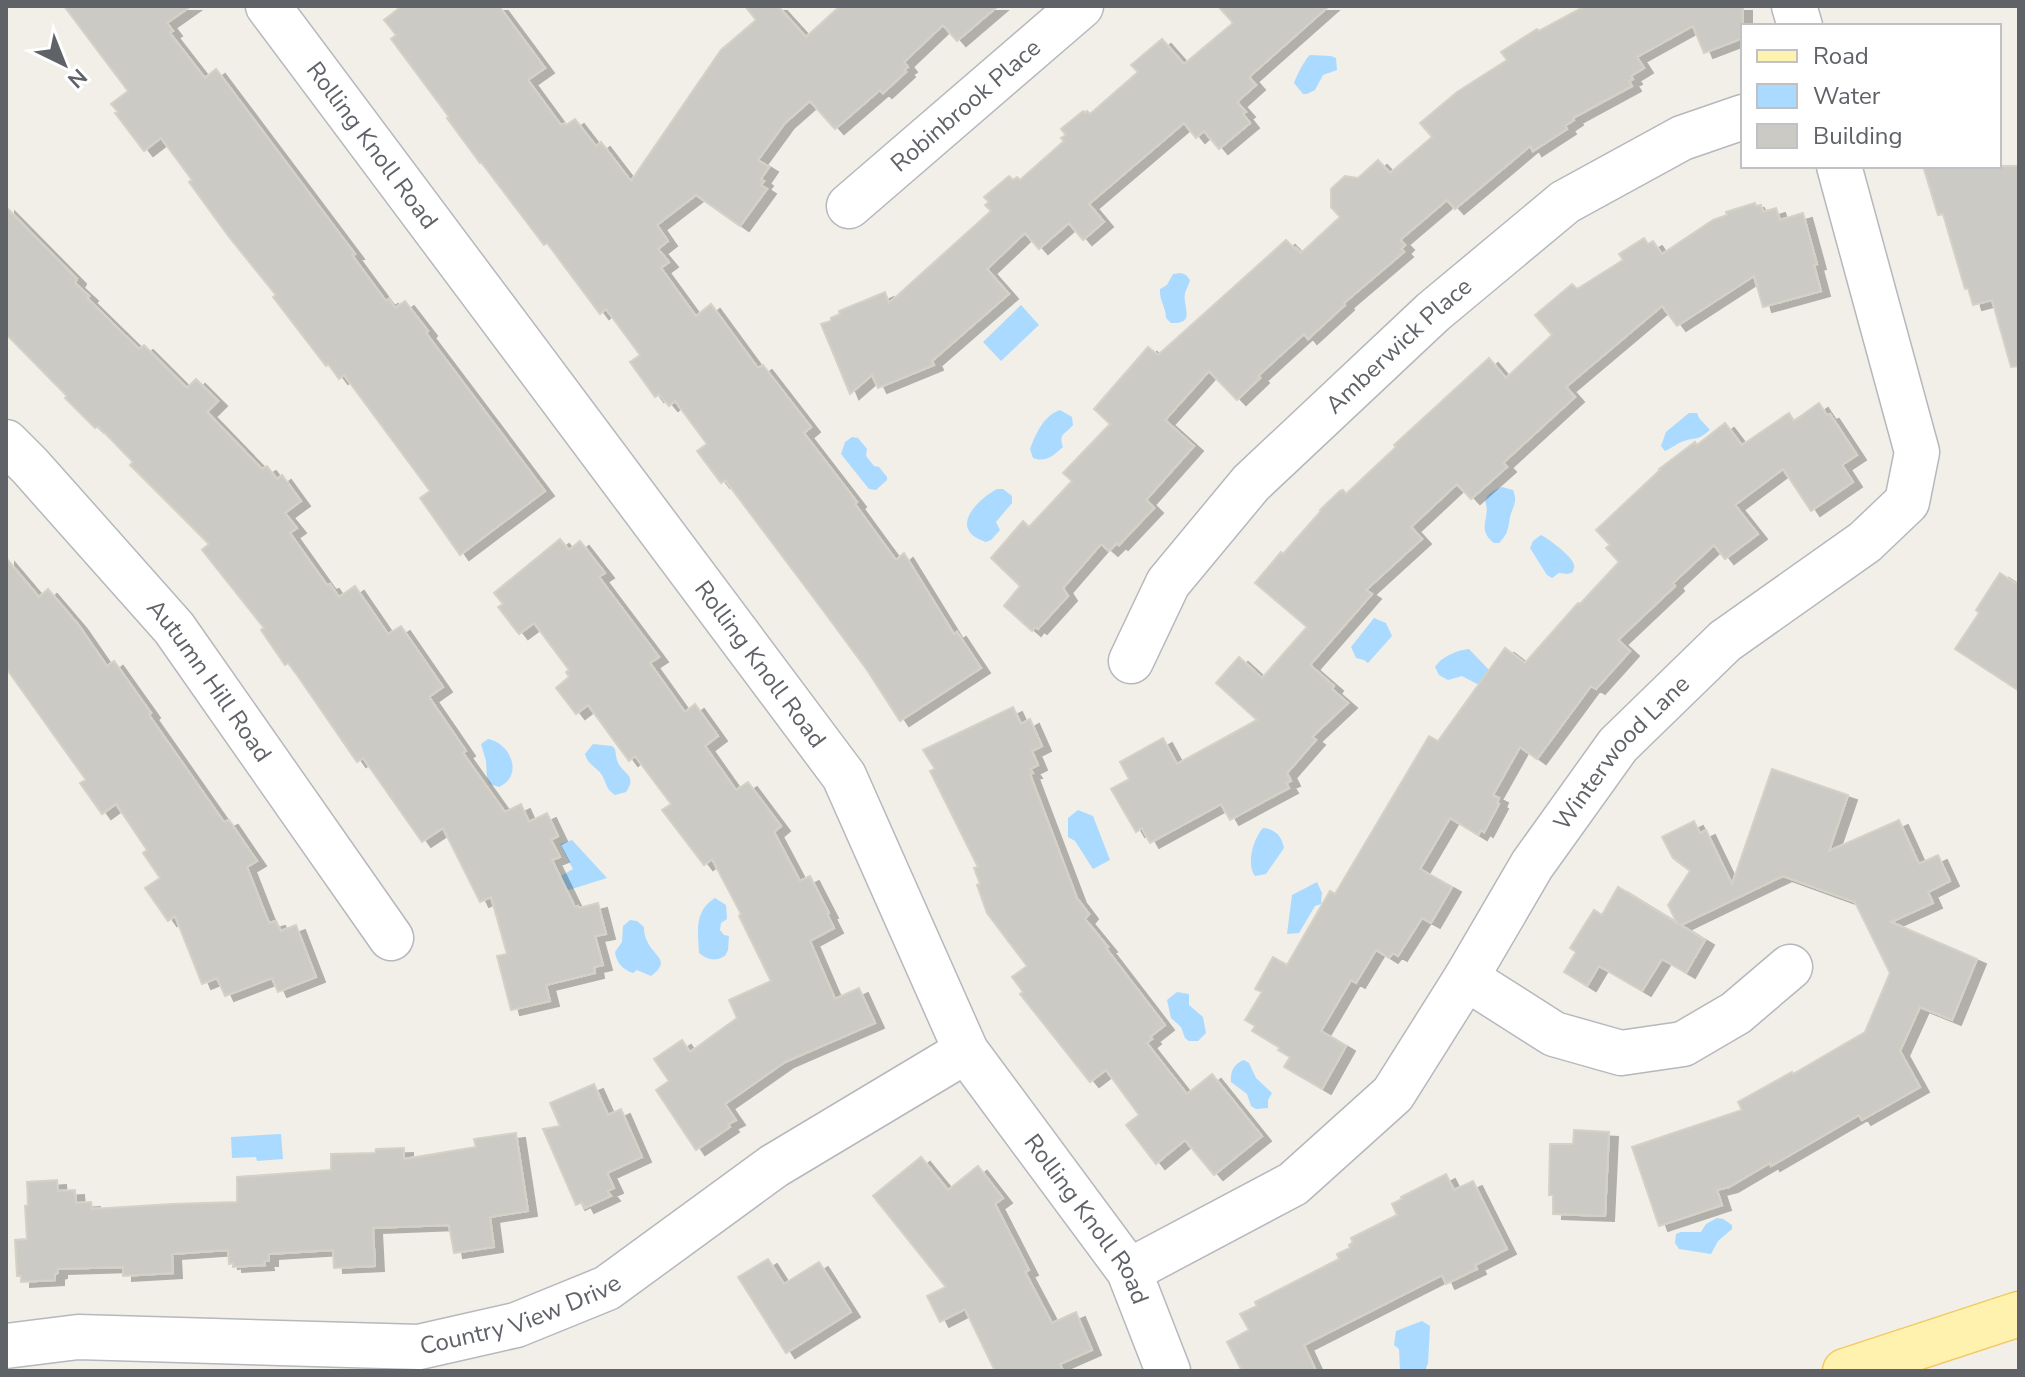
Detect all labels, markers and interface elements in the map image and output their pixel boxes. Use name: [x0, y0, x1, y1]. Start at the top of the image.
north arrow: [24, 24, 104, 104]
legend: [1741, 24, 2001, 168]
street label: Robinbrook Place: [884, 32, 1047, 179]
text: Road: [1813, 40, 1869, 72]
street label: Rolling Knoll Road: [299, 55, 445, 235]
text: N: [61, 61, 93, 94]
text: Water: [1813, 80, 1881, 112]
text: Building: [1813, 120, 1903, 152]
street label: Amberwick Place: [1319, 270, 1479, 421]
street label: Rolling Knoll Road: [687, 574, 833, 754]
street label: Autumn Hill Road: [140, 592, 279, 768]
street label: Winterwood Lane: [1546, 668, 1696, 837]
street label: Rolling Knoll Road: [1017, 1127, 1156, 1309]
street label: Country View Drive: [417, 1267, 627, 1362]

